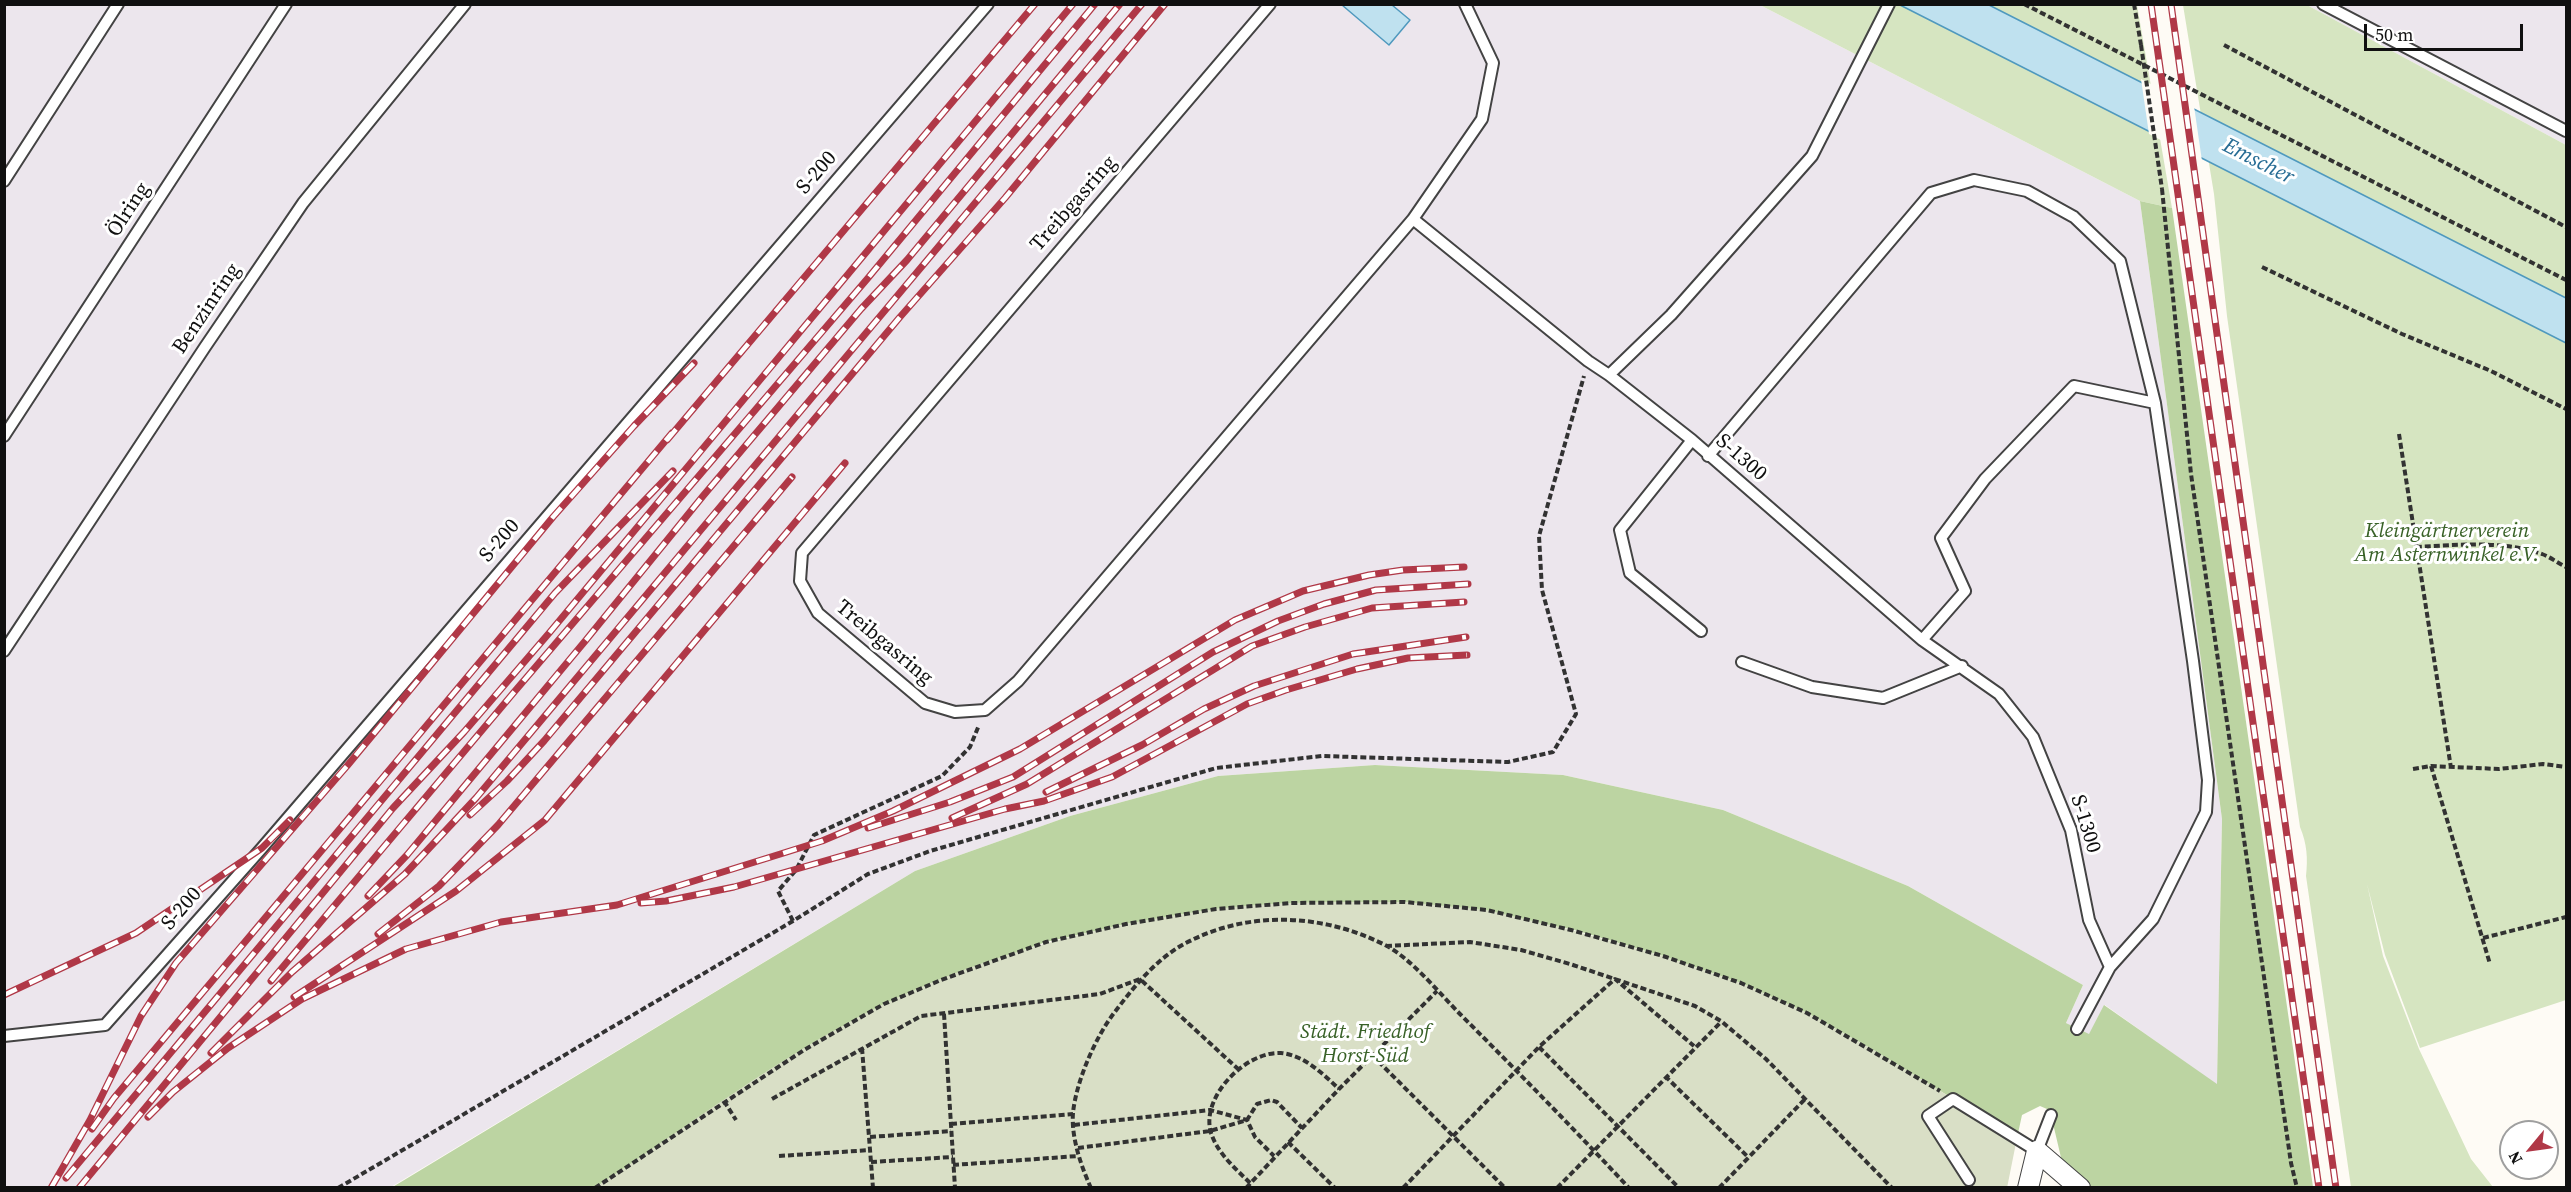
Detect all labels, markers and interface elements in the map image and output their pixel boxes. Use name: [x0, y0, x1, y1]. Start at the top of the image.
scale bar: [2367, 12, 2526, 50]
text: 50 m: [2375, 22, 2413, 47]
water label: Emscher: [2218, 133, 2298, 191]
street label: S-200: [791, 146, 843, 200]
street label: Treibgasring: [1026, 151, 1122, 257]
street label: Ölring: [102, 178, 156, 242]
street label: Benzinring: [167, 259, 247, 359]
street label: S-1300: [1710, 429, 1772, 487]
street label: S-200: [474, 514, 526, 568]
park label: Kleingärtnerverein Am Asternwinkel e.V.: [2354, 519, 2540, 569]
street label: Treibgasring: [830, 595, 938, 691]
street label: S-1300: [2064, 792, 2106, 856]
street label: S-200: [156, 882, 208, 936]
park label: Städt. Friedhof Horst-Süd: [1300, 1020, 1430, 1070]
north arrow: [2499, 1120, 2559, 1180]
text: N: [2503, 1147, 2527, 1168]

